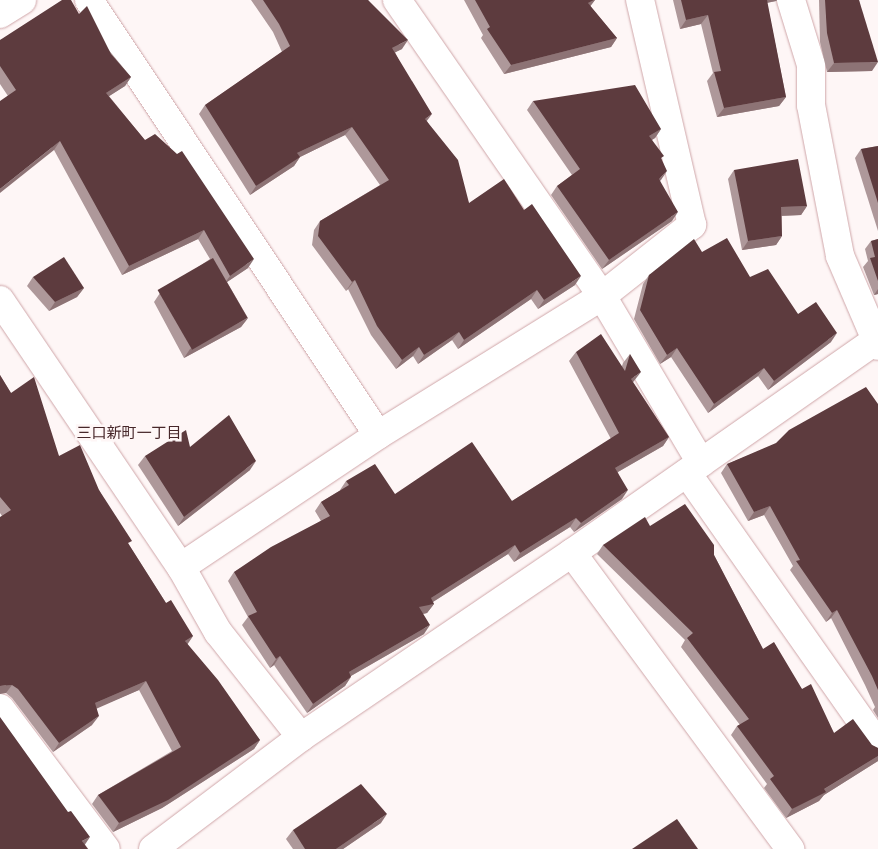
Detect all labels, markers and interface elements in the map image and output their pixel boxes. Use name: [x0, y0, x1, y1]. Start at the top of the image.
district label: 三口新町一丁目: [77, 424, 181, 442]

